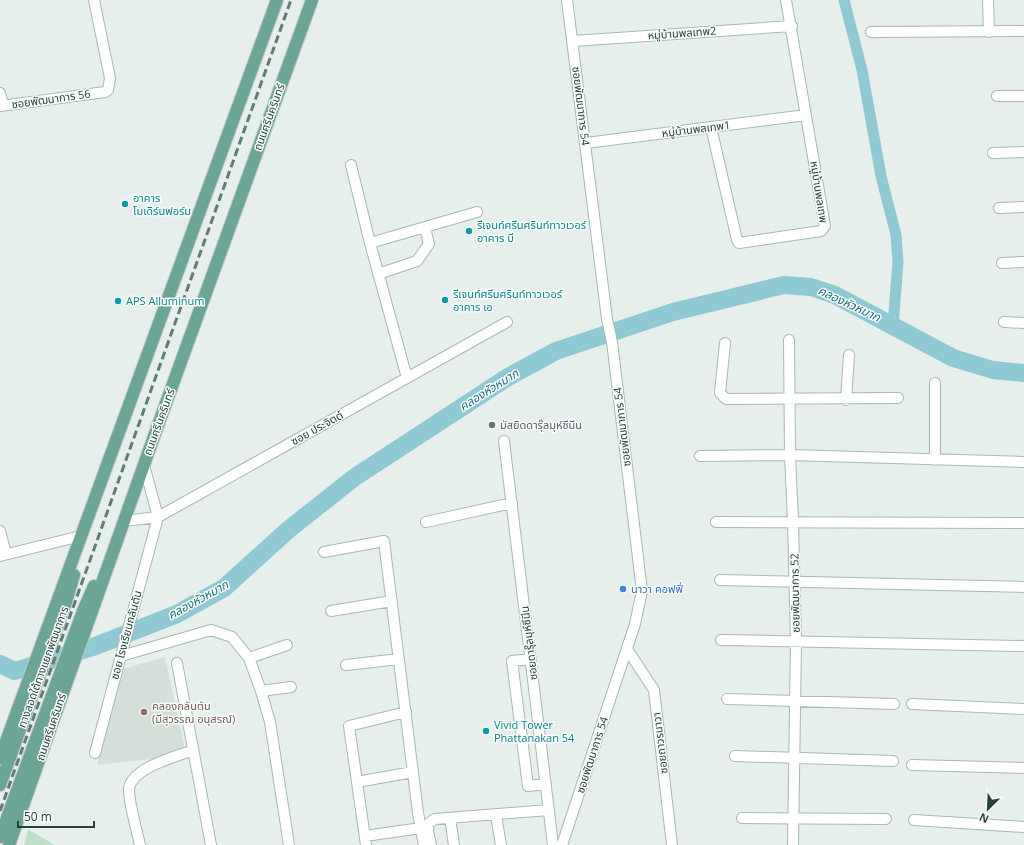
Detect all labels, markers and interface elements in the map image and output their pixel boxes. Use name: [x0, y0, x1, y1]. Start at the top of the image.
street label: หมู่บ้านพลเทพ2: [647, 23, 717, 42]
street label: ซอยพัฒนาการ 54: [569, 66, 594, 147]
street label: ถนนศรีนครินทร์: [250, 81, 288, 152]
street label: ซอยพัฒนาการ 56: [10, 86, 91, 111]
street label: หมู่บ้านพลเทพ1: [661, 117, 731, 140]
street label: หมู่บ้านพลเทพ: [807, 160, 832, 224]
place label: อาคาร โมเดิร์นฟอร์ม: [133, 190, 191, 218]
marker: อาคาร โมเดิร์นฟอร์ม: [120, 199, 130, 209]
place label: รีเจนท์ศรีนศรินท์ทาวเวอร์ อาคาร บี: [477, 217, 587, 245]
marker: รีเจนท์ศรีนศรินท์ทาวเวอร์ อาคาร บี: [464, 226, 474, 236]
water label: คลองหัวหมาก: [815, 282, 884, 326]
place label: รีเจนท์ศรีนศรินท์ทาวเวอร์ อาคาร เอ: [453, 286, 563, 314]
place label: APS Alluminum: [126, 293, 204, 308]
marker: รีเจนท์ศรีนศรินท์ทาวเวอร์ อาคาร เอ: [440, 295, 450, 305]
marker: APS Alluminum: [113, 296, 123, 306]
water label: คลองหัวหมาก: [456, 364, 522, 415]
street label: ถนนศรีนครินทร์: [140, 386, 178, 457]
street label: ซอยพัฒนาการ 54: [609, 386, 634, 467]
street label: ซอย ประจิตต์: [288, 407, 346, 448]
place label: มัสยิดดารุ๊ลมุห์ซีนีน: [500, 417, 582, 432]
marker: มัสยิดดารุ๊ลมุห์ซีนีน: [487, 420, 497, 430]
street label: ซอยพัฒนาการ 52: [786, 553, 803, 633]
water label: คลองหัวหมาก: [164, 576, 232, 623]
place label: นาวา คอฟฟี่: [631, 581, 684, 596]
marker: นาวา คอฟฟี่: [618, 584, 628, 594]
street label: ซอย โรงเรียนกลันตัน: [106, 589, 145, 681]
street label: ทางลอดใต้ทางแยกพัฒนาการ: [14, 604, 71, 729]
street label: ซอยดารุ๊ลมุห์ซีนีน: [517, 605, 540, 681]
street label: ถนนศรีนครินทร์: [32, 691, 69, 762]
place label: คลองกลันตัน (มีสุวรรณ อนุสรณ์): [152, 698, 235, 726]
marker: คลองกลันตัน (มีสุวรรณ อนุสรณ์): [139, 707, 149, 717]
street label: ซอยถาวรนาวา: [648, 711, 671, 775]
street label: ซอยพัฒนาการ 54: [572, 714, 611, 795]
place label: Vivid Tower Phattanakan 54: [494, 717, 575, 745]
marker: Vivid Tower Phattanakan 54: [481, 726, 491, 736]
north arrow: [968, 789, 1008, 829]
scale bar: [18, 803, 94, 829]
text: 50 m: [24, 808, 52, 825]
text: N: [977, 810, 991, 827]

